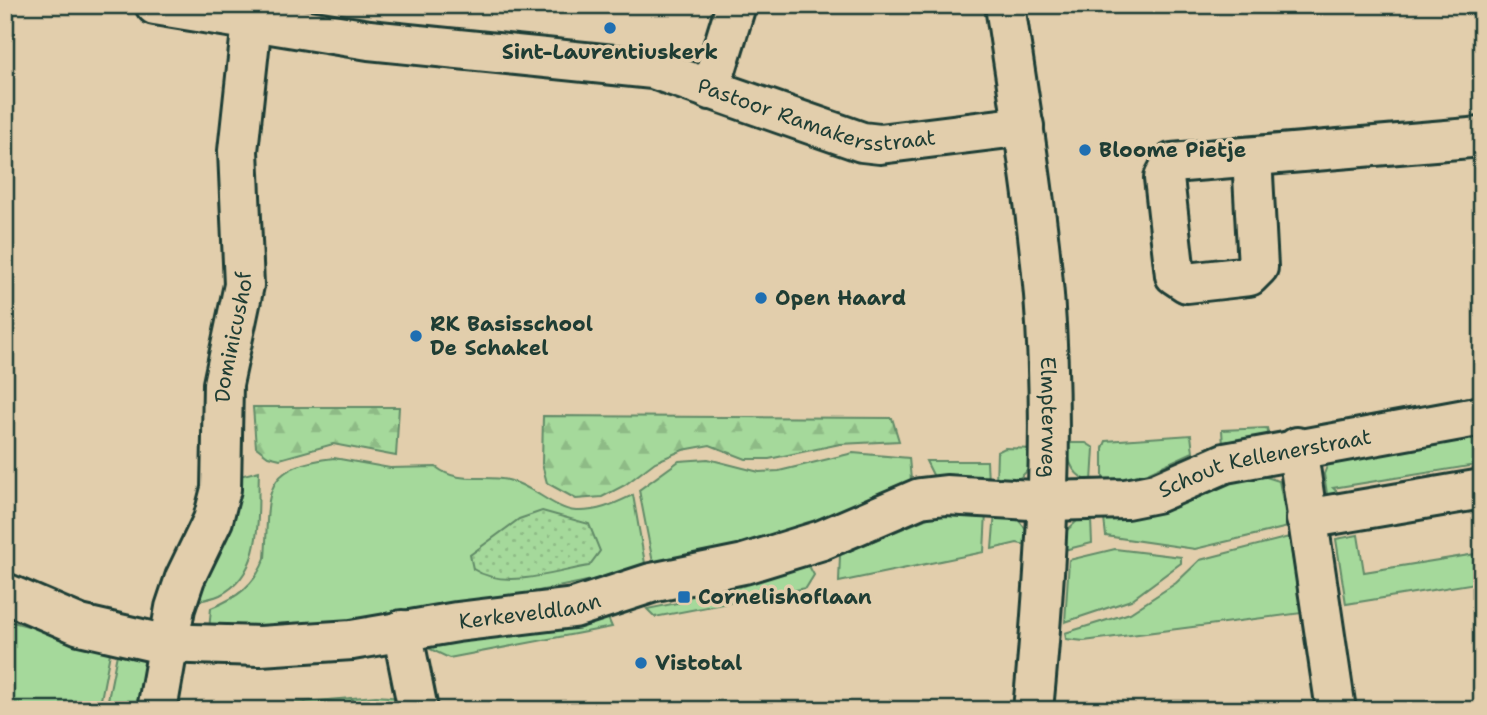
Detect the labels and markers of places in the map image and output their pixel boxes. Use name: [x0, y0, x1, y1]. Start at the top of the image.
marker: Sint-Laurentiuskerk: [602, 20, 618, 36]
place label: Sint-Laurentiuskerk: [502, 38, 718, 66]
place label: Bloome Pietje: [1099, 136, 1246, 164]
marker: Bloome Pietje: [1077, 142, 1093, 158]
place label: Open Haard: [775, 284, 906, 312]
marker: Open Haard: [753, 290, 769, 306]
place label: RK Basisschool De Schakel: [430, 310, 593, 362]
marker: RK Basisschool De Schakel: [408, 328, 424, 344]
place label: Cornelishoflaan: [698, 583, 872, 611]
marker: Cornelishoflaan: [676, 589, 692, 605]
place label: Vistotal: [655, 649, 742, 677]
marker: Vistotal: [633, 655, 649, 671]

